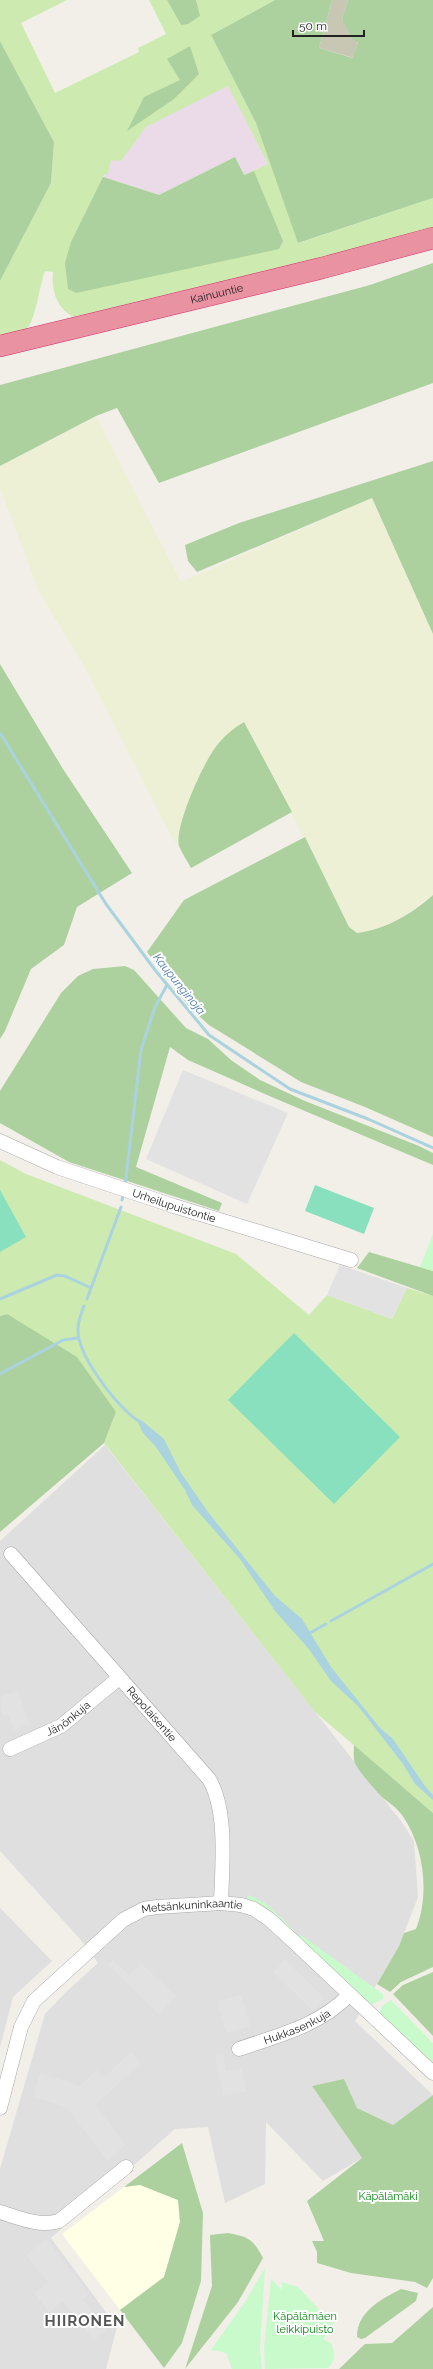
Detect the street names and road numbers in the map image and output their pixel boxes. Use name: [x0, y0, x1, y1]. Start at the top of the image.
street label: Kainuuntie: [189, 281, 245, 307]
street label: Urheilupuistontie: [130, 1187, 218, 1226]
street label: Repolaisentie: [124, 1684, 179, 1745]
street label: Jänönkuja: [44, 1699, 93, 1739]
street label: Metsänkuninkaantie: [140, 1897, 244, 1916]
street label: Hukkasenkuja: [262, 2007, 333, 2047]

